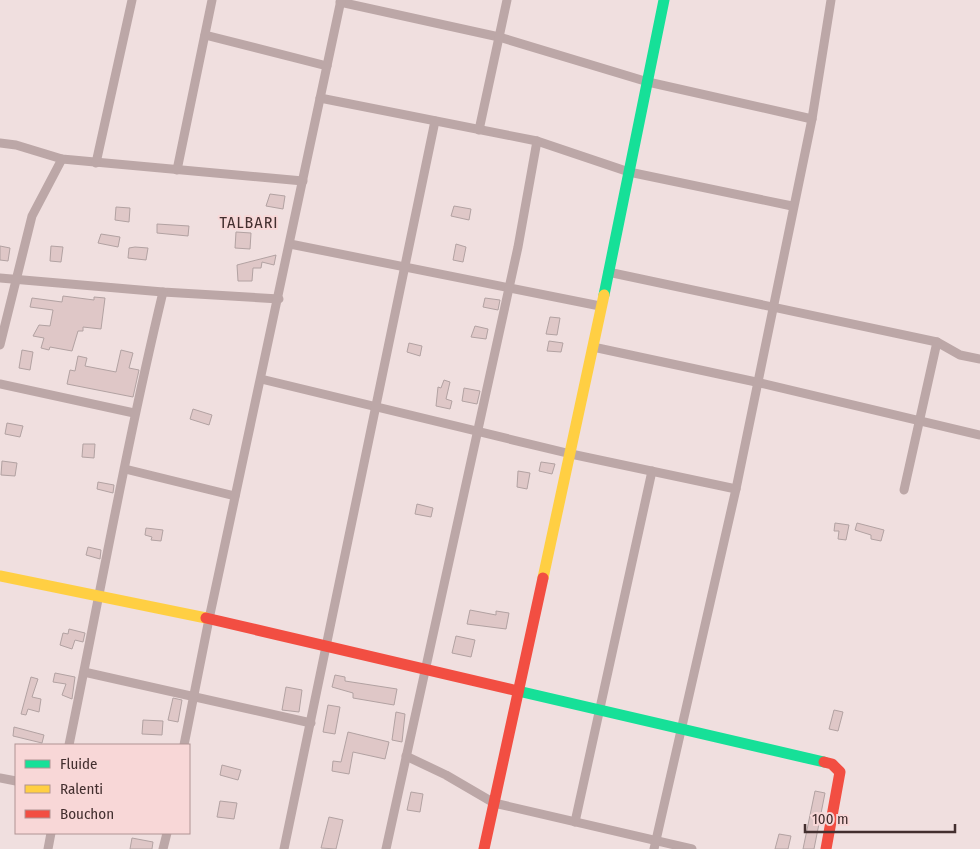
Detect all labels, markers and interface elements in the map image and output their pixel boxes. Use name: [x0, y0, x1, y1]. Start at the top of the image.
district label: TALBARI: [219, 213, 279, 232]
legend: [15, 744, 190, 834]
text: Fluide: [60, 755, 97, 773]
text: Ralenti: [60, 780, 103, 798]
scale bar: [805, 802, 955, 834]
text: Bouchon: [60, 805, 114, 823]
text: 100 m: [812, 810, 849, 828]

